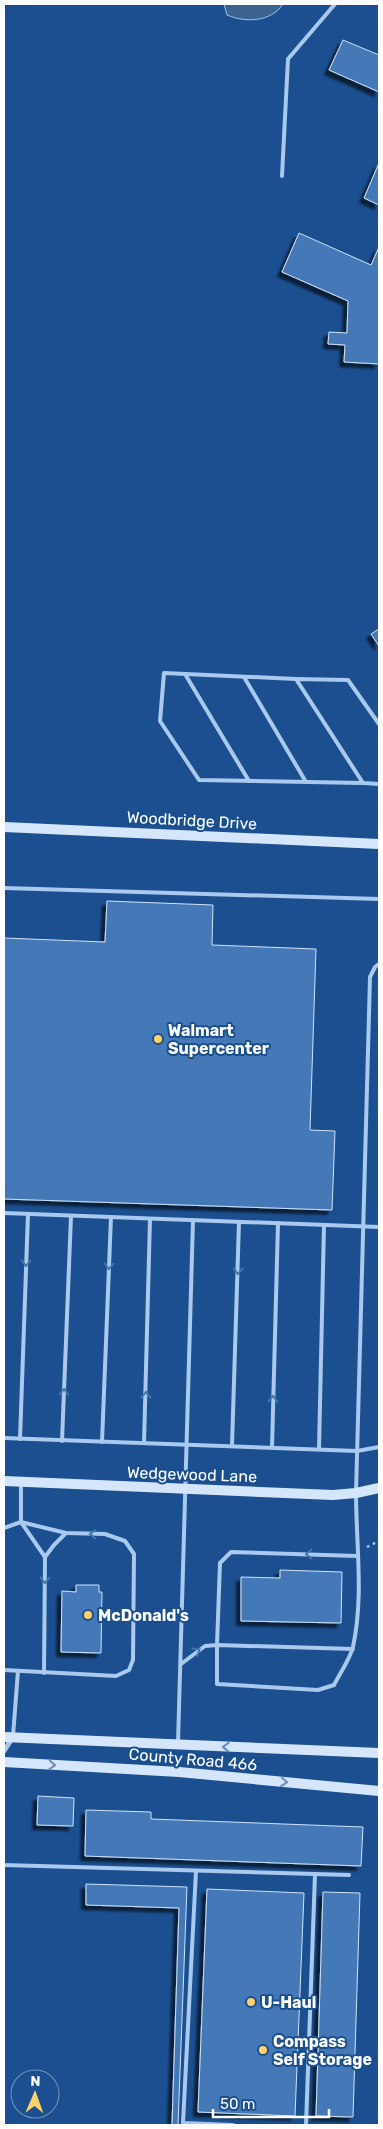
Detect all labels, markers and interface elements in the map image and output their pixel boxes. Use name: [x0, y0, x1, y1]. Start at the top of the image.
street label: Woodbridge Drive: [126, 808, 258, 833]
place label: Walmart Supercenter: [168, 1021, 270, 1058]
marker: Walmart Supercenter: [152, 1033, 164, 1045]
one-way arrow: [21, 1259, 32, 1267]
one-way arrow: [104, 1262, 114, 1270]
one-way arrow: [232, 1267, 243, 1275]
one-way arrow: [59, 1388, 70, 1396]
one-way arrow: [140, 1390, 151, 1398]
one-way arrow: [268, 1395, 278, 1402]
street label: Wedgewood Lane: [127, 1463, 257, 1486]
one-way arrow: [89, 1528, 97, 1539]
one-way arrow: [304, 1549, 312, 1560]
one-way arrow: [40, 1576, 50, 1584]
place label: McDonald's: [98, 1606, 189, 1625]
marker: McDonald's: [82, 1609, 94, 1621]
one-way arrow: [192, 1648, 201, 1658]
one-way arrow: [221, 1741, 229, 1752]
street label: County Road 466: [128, 1744, 258, 1775]
one-way arrow: [49, 1759, 57, 1770]
one-way arrow: [281, 1776, 289, 1787]
place label: U-Haul: [261, 1993, 316, 2012]
marker: U-Haul: [245, 1996, 257, 2008]
place label: Compass Self Storage: [273, 2032, 372, 2069]
marker: Compass Self Storage: [257, 2044, 269, 2056]
north arrow: [10, 2069, 60, 2119]
text: N: [30, 2073, 41, 2090]
scale bar: [213, 2086, 329, 2118]
text: 50 m: [220, 2095, 255, 2113]

